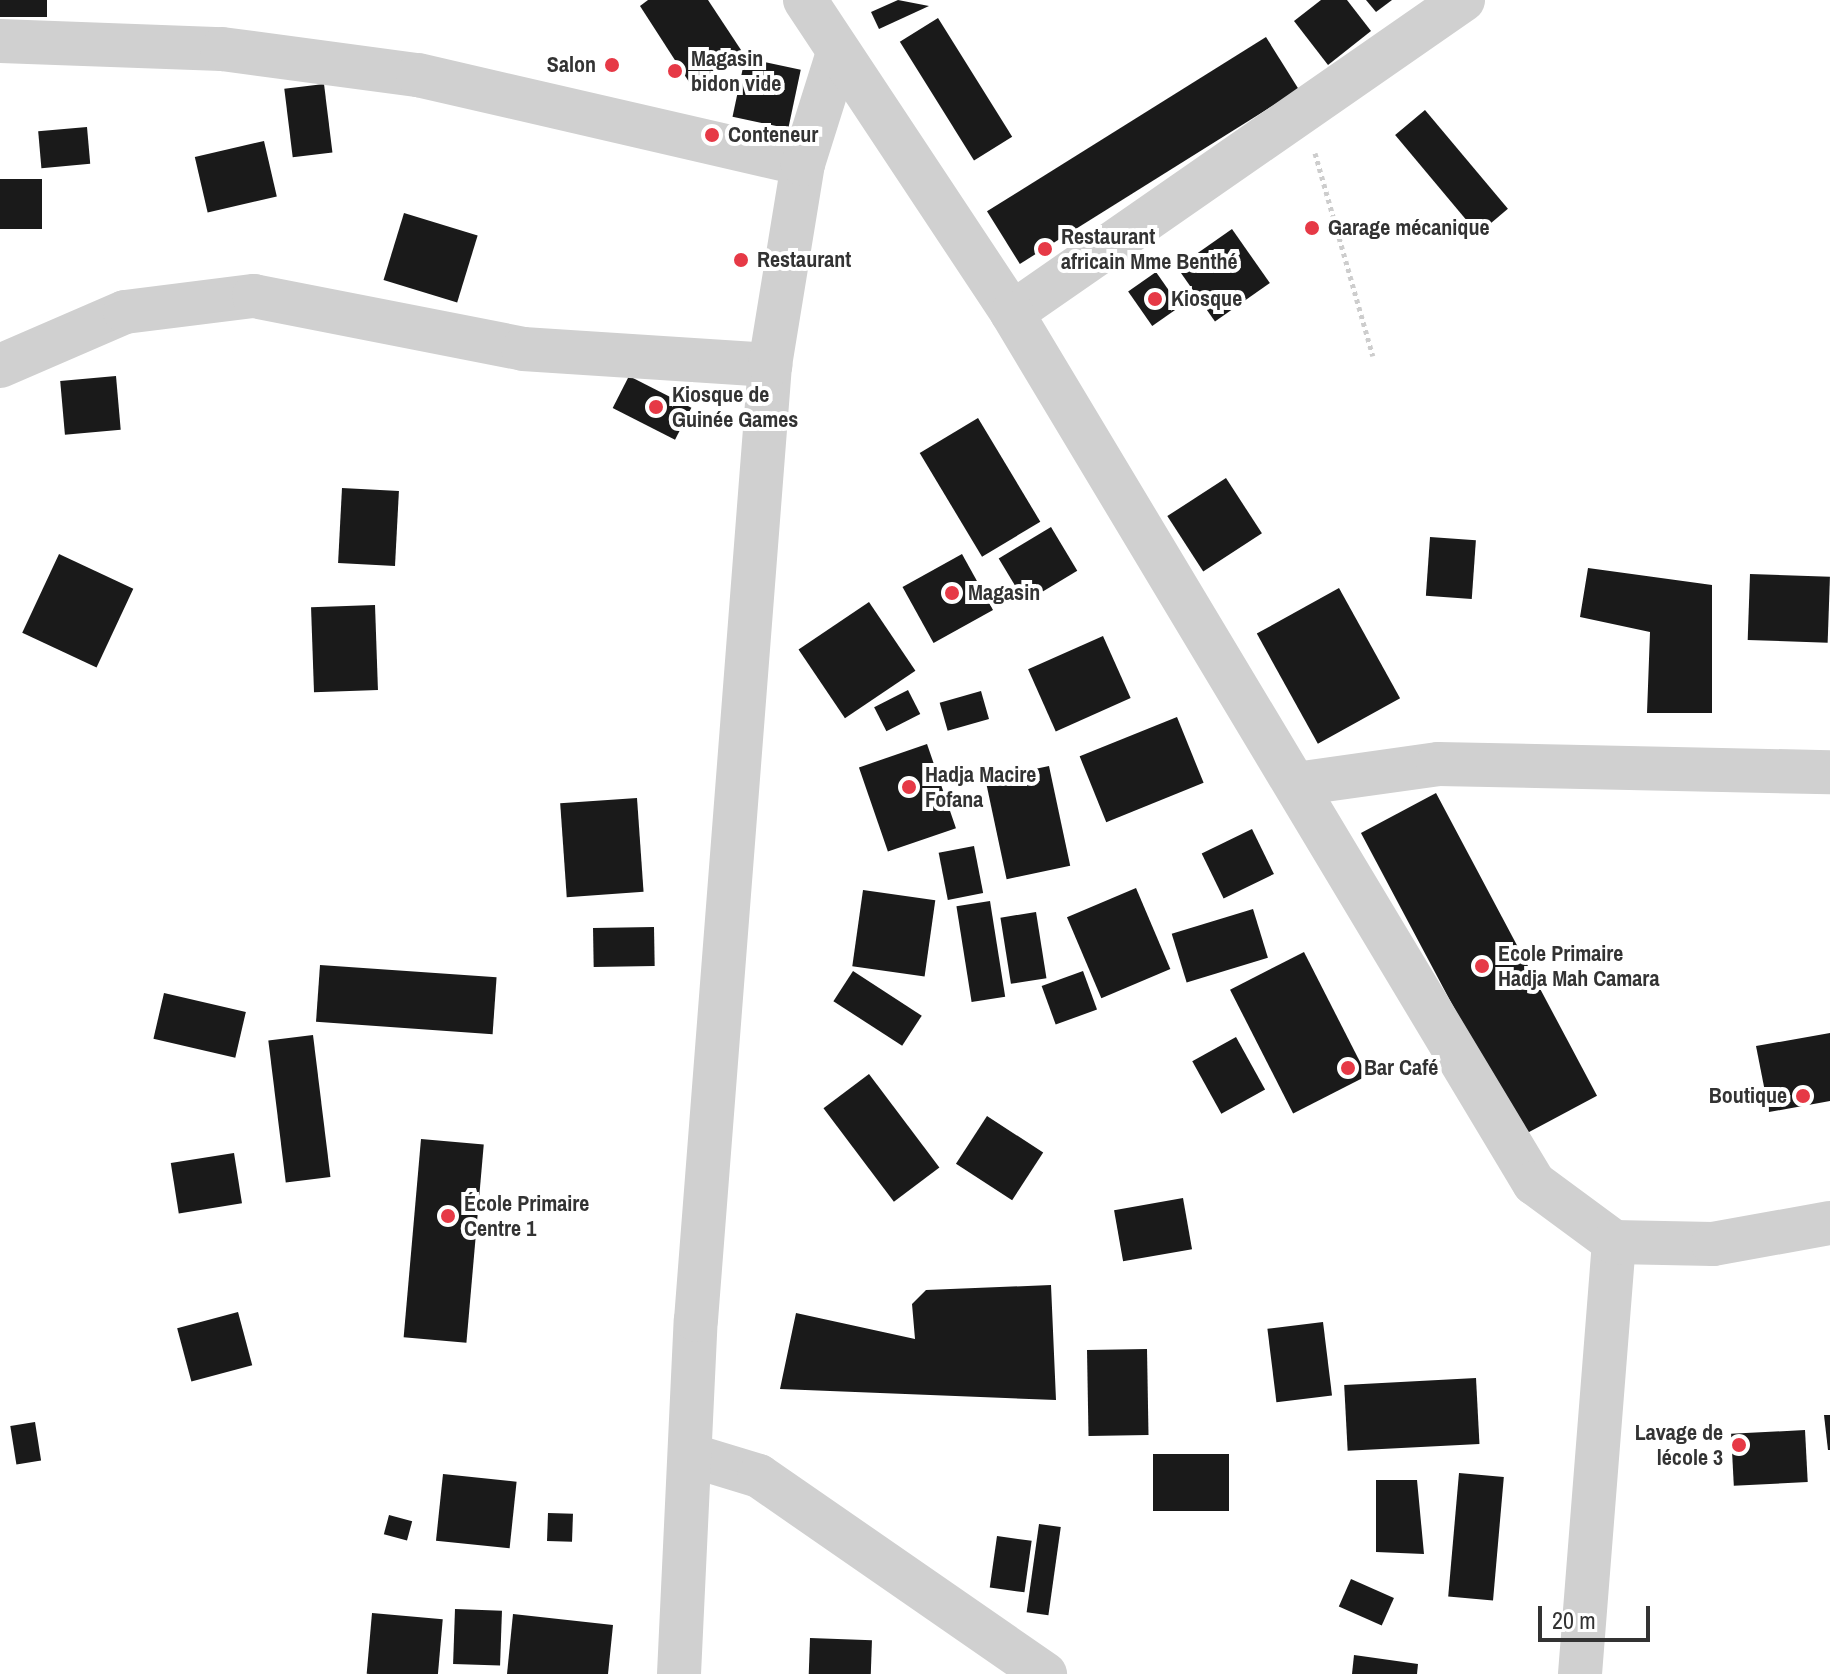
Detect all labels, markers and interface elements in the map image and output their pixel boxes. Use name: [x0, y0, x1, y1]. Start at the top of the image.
place label: Magasin bidon vide: [691, 45, 781, 96]
place label: Salon: [547, 52, 596, 78]
marker: Salon: [603, 56, 621, 74]
marker: Magasin bidon vide: [666, 62, 684, 80]
place label: Conteneur: [728, 122, 818, 148]
marker: Conteneur: [703, 126, 721, 144]
place label: Garage mécanique: [1328, 215, 1489, 241]
marker: Garage mécanique: [1303, 219, 1321, 237]
place label: Restaurant africain Mme Benthé: [1061, 223, 1237, 274]
marker: Restaurant africain Mme Benthé: [1036, 240, 1054, 258]
place label: Restaurant: [757, 247, 851, 273]
marker: Restaurant: [732, 251, 750, 269]
place label: Kiosque: [1171, 286, 1242, 312]
marker: Kiosque: [1146, 290, 1164, 308]
place label: Kiosque de Guinée Games: [672, 381, 798, 432]
marker: Kiosque de Guinée Games: [647, 398, 665, 416]
place label: Magasin: [968, 580, 1040, 606]
marker: Magasin: [943, 584, 961, 602]
place label: Hadja Macire Fofana: [925, 761, 1036, 812]
marker: Hadja Macire Fofana: [900, 778, 918, 796]
place label: Ecole Primaire Hadja Mah Camara: [1498, 940, 1659, 992]
marker: Ecole Primaire Hadja Mah Camara: [1473, 957, 1491, 975]
place label: Bar Café: [1364, 1055, 1438, 1081]
marker: Bar Café: [1339, 1059, 1357, 1077]
place label: Boutique: [1709, 1083, 1787, 1109]
marker: Boutique: [1794, 1087, 1812, 1105]
place label: École Primaire Centre 1: [464, 1190, 589, 1242]
marker: École Primaire Centre 1: [439, 1207, 457, 1225]
place label: Lavage de lécole 3: [1635, 1419, 1723, 1470]
marker: Lavage de lécole 3: [1730, 1436, 1748, 1454]
scale bar: [1542, 1590, 1654, 1640]
text: 20 m: [1552, 1604, 1596, 1636]

